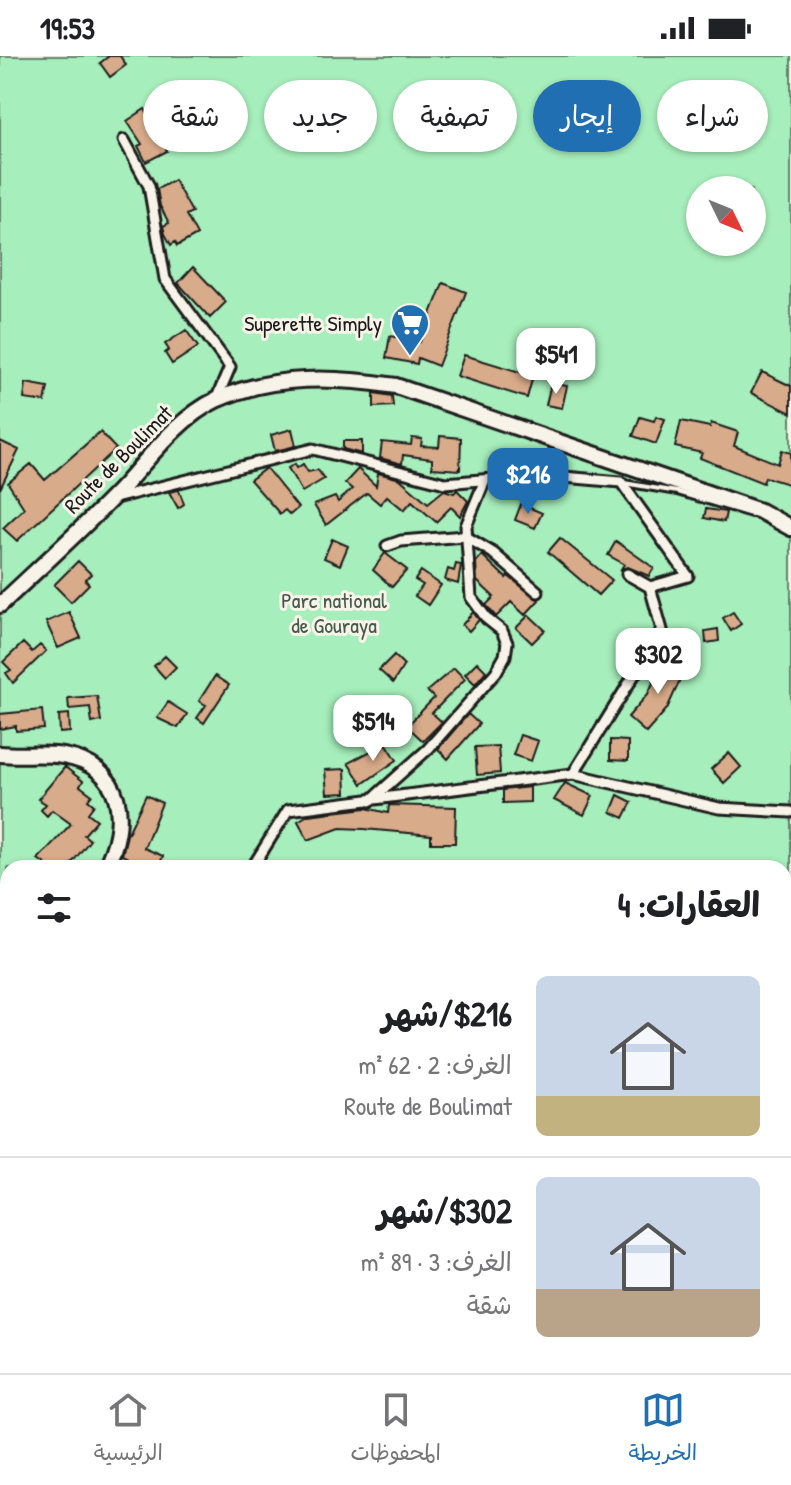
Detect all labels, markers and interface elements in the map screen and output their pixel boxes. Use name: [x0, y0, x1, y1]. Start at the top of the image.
text: 19:53: [40, 8, 95, 48]
chip: شقة: [143, 80, 248, 152]
chip: جديد: [264, 80, 377, 152]
chip: تصفية: [393, 80, 517, 152]
chip: إيجار: [533, 80, 641, 152]
chip: شراء: [657, 80, 768, 152]
north arrow: [686, 176, 766, 256]
map controls: [686, 176, 766, 256]
supermarket icon: Superette Simply: [389, 302, 431, 357]
place label: Superette Simply: [244, 308, 382, 338]
pin: $541: [509, 328, 603, 396]
text: $541: [534, 336, 578, 371]
street label: Route de Boulimat: [57, 398, 179, 520]
pin: $216: [481, 448, 575, 516]
text: $216: [505, 456, 551, 491]
park label: Parc national de Gouraya: [281, 585, 387, 640]
pin: $302: [611, 628, 705, 696]
text: $302: [634, 636, 682, 671]
pin: $514: [326, 695, 420, 763]
text: $514: [351, 703, 395, 738]
text: العقارات: 4: [618, 882, 760, 928]
icon: filters: [32, 886, 76, 930]
text: $216/شهر: [382, 991, 512, 1037]
icon: home: [600, 1008, 696, 1104]
text: الغرف: 2 · 62 m²: [358, 1047, 512, 1082]
text: Route de Boulimat: [344, 1088, 512, 1123]
text: $302/شهر: [377, 1188, 512, 1234]
icon: home: [600, 1209, 696, 1305]
text: الغرف: 3 · 89 m²: [361, 1244, 512, 1279]
text: شقة: [467, 1287, 512, 1322]
tab: الرئيسية: [94, 1388, 163, 1472]
tab: المحفوظات: [350, 1388, 441, 1472]
tab: الخريطة: [629, 1388, 697, 1472]

